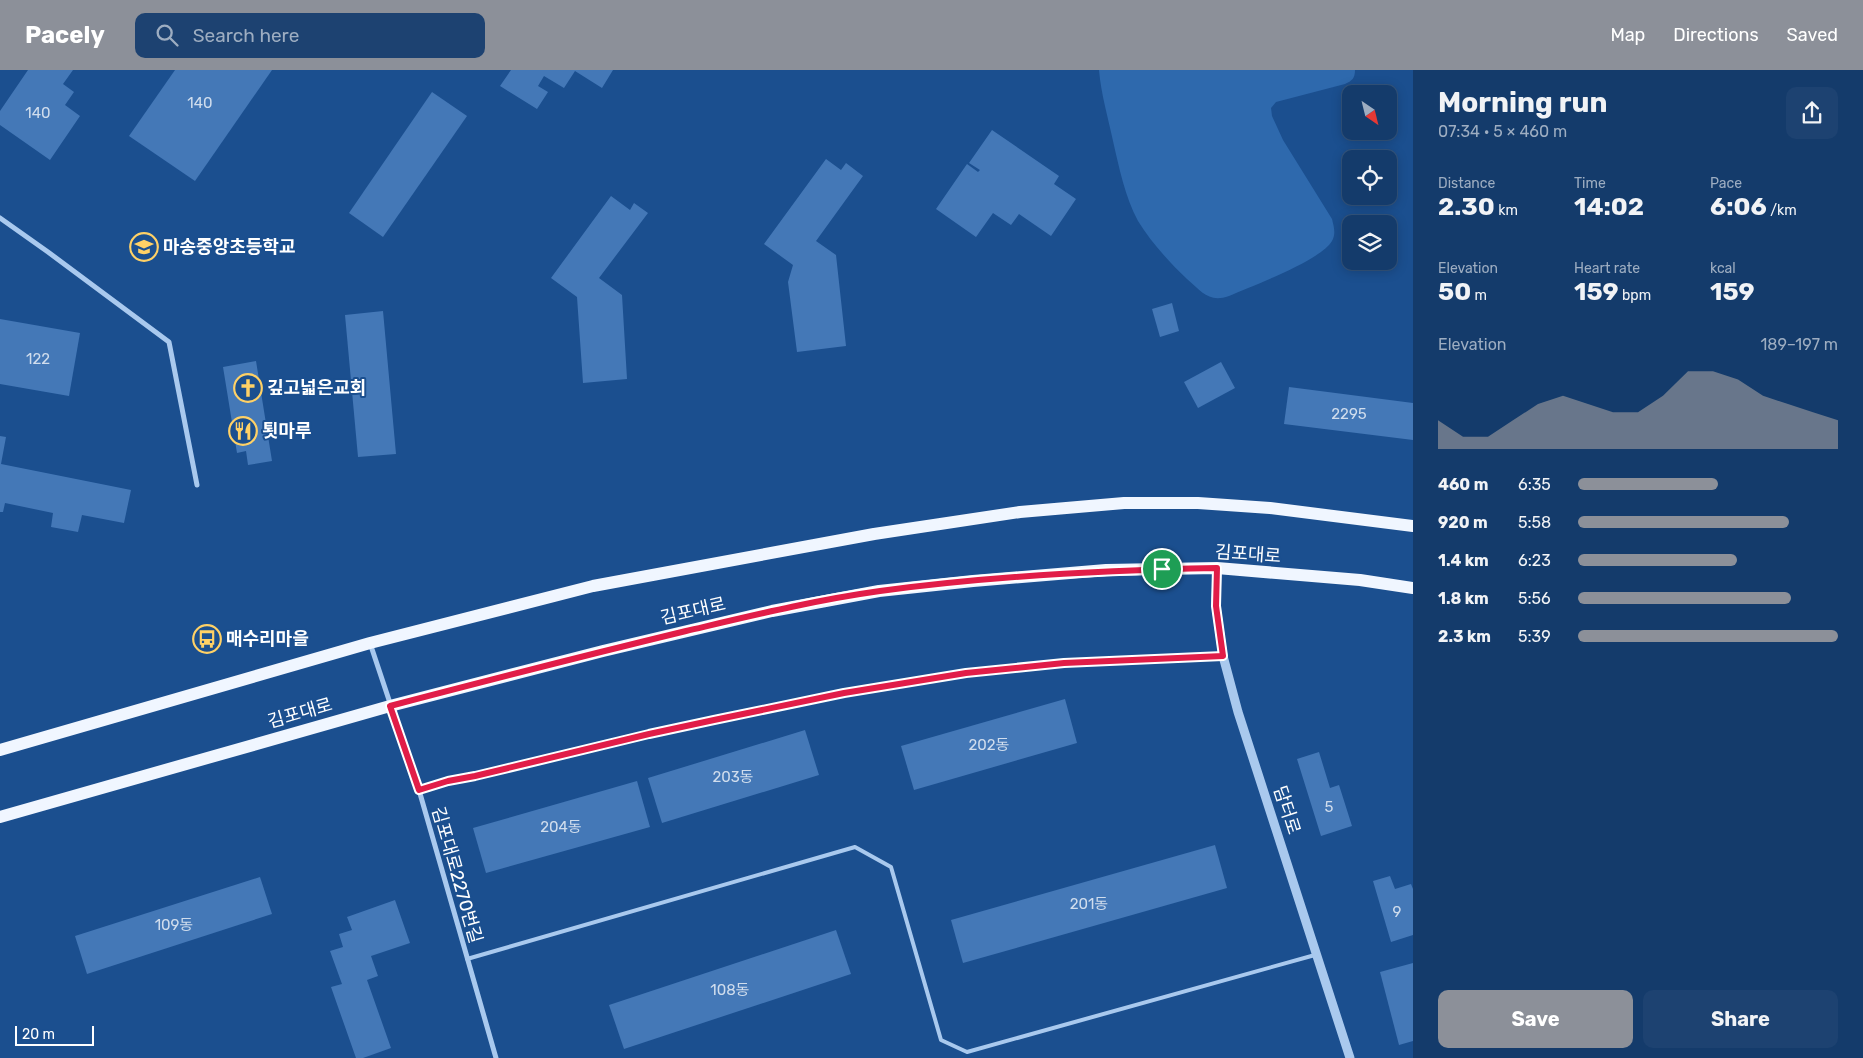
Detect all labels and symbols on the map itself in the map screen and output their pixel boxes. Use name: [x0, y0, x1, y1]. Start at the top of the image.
north arrow: [1342, 85, 1398, 140]
house number: 140: [187, 94, 213, 112]
house number: 140: [25, 104, 51, 122]
school or university icon: 마송중앙초등학교: [129, 232, 159, 262]
place label: 마송중앙초등학교: [163, 236, 295, 258]
house number: 122: [26, 350, 50, 368]
church icon: 깊고넓은교회: [233, 373, 263, 403]
place label: 깊고넓은교회: [267, 377, 366, 399]
house number: 2295: [1331, 405, 1367, 423]
restaurant icon: 툇마루: [228, 416, 258, 446]
place label: 툇마루: [262, 420, 312, 442]
street label: 김포대로: [1214, 541, 1282, 567]
pin: [1141, 548, 1183, 590]
street label: 김포대로: [658, 593, 728, 629]
bus stop icon: 매수리마을: [192, 624, 222, 654]
place label: 매수리마을: [226, 628, 309, 650]
street label: 김포대로: [265, 693, 335, 733]
house number: 202동: [969, 736, 1009, 754]
house number: 203동: [712, 768, 754, 786]
street label: 담터로: [1269, 783, 1305, 837]
house number: 5: [1325, 798, 1334, 816]
street label: 김포대로2270번길: [427, 804, 487, 946]
house number: 204동: [540, 818, 582, 836]
house number: 201동: [1070, 895, 1108, 913]
house number: 9: [1393, 903, 1402, 921]
house number: 109동: [155, 916, 193, 934]
house number: 108동: [710, 981, 750, 999]
scale bar: [15, 1023, 94, 1046]

